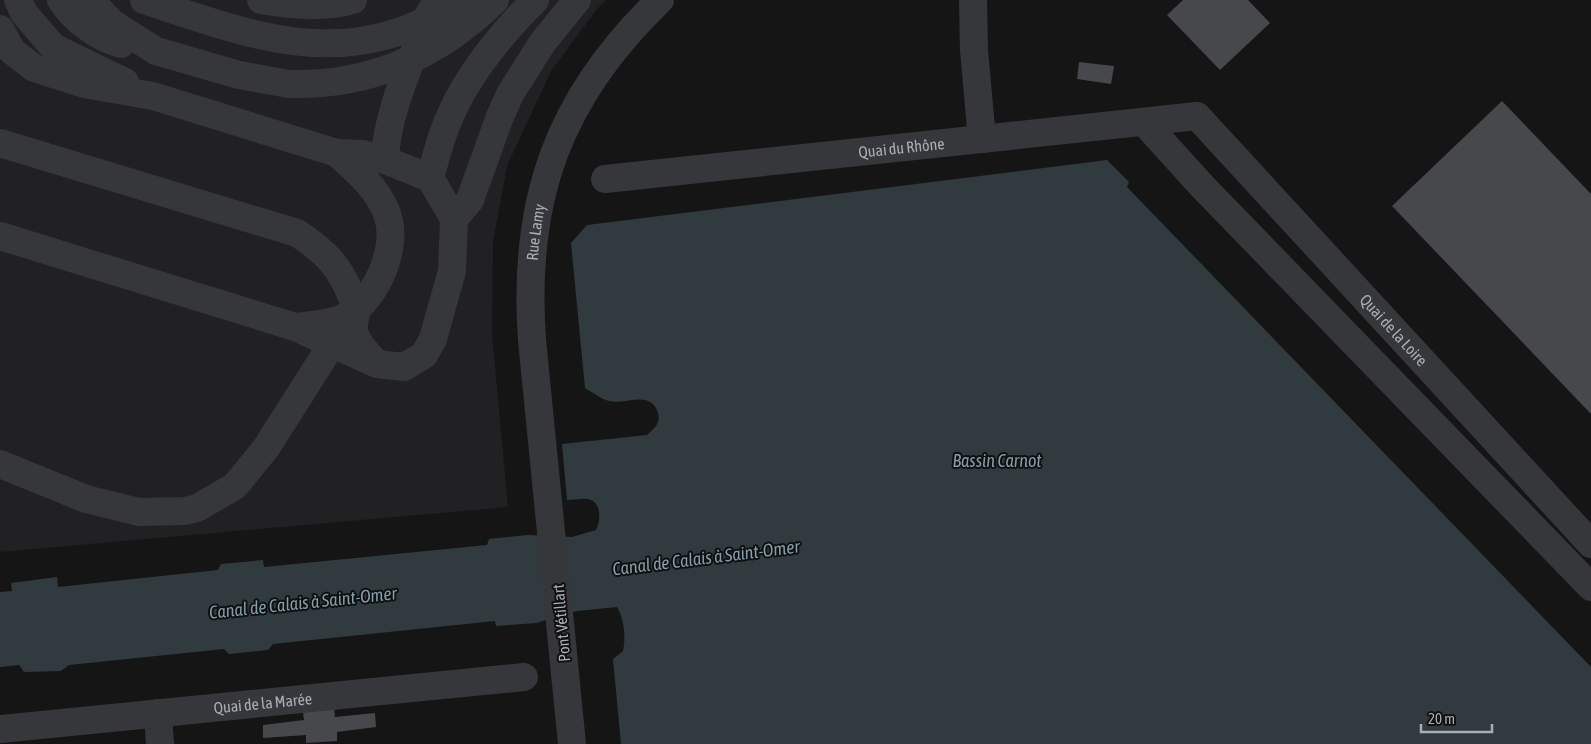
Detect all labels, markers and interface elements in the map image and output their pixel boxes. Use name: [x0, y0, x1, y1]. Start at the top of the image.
street label: Quai du Rhône: [857, 134, 945, 161]
street label: Rue Lamy: [523, 202, 549, 261]
street label: Quai de la Loire: [1356, 290, 1431, 369]
water label: Bassin Carnot: [952, 450, 1042, 471]
water label: Canal de Calais à Saint-Omer: [611, 536, 801, 579]
water label: Canal de Calais à Saint-Omer: [208, 582, 398, 623]
street label: Pont Vétillart: [549, 583, 573, 663]
street label: Quai de la Marée: [213, 689, 313, 717]
scale bar: [1421, 702, 1492, 734]
text: 20 m: [1428, 710, 1455, 727]

